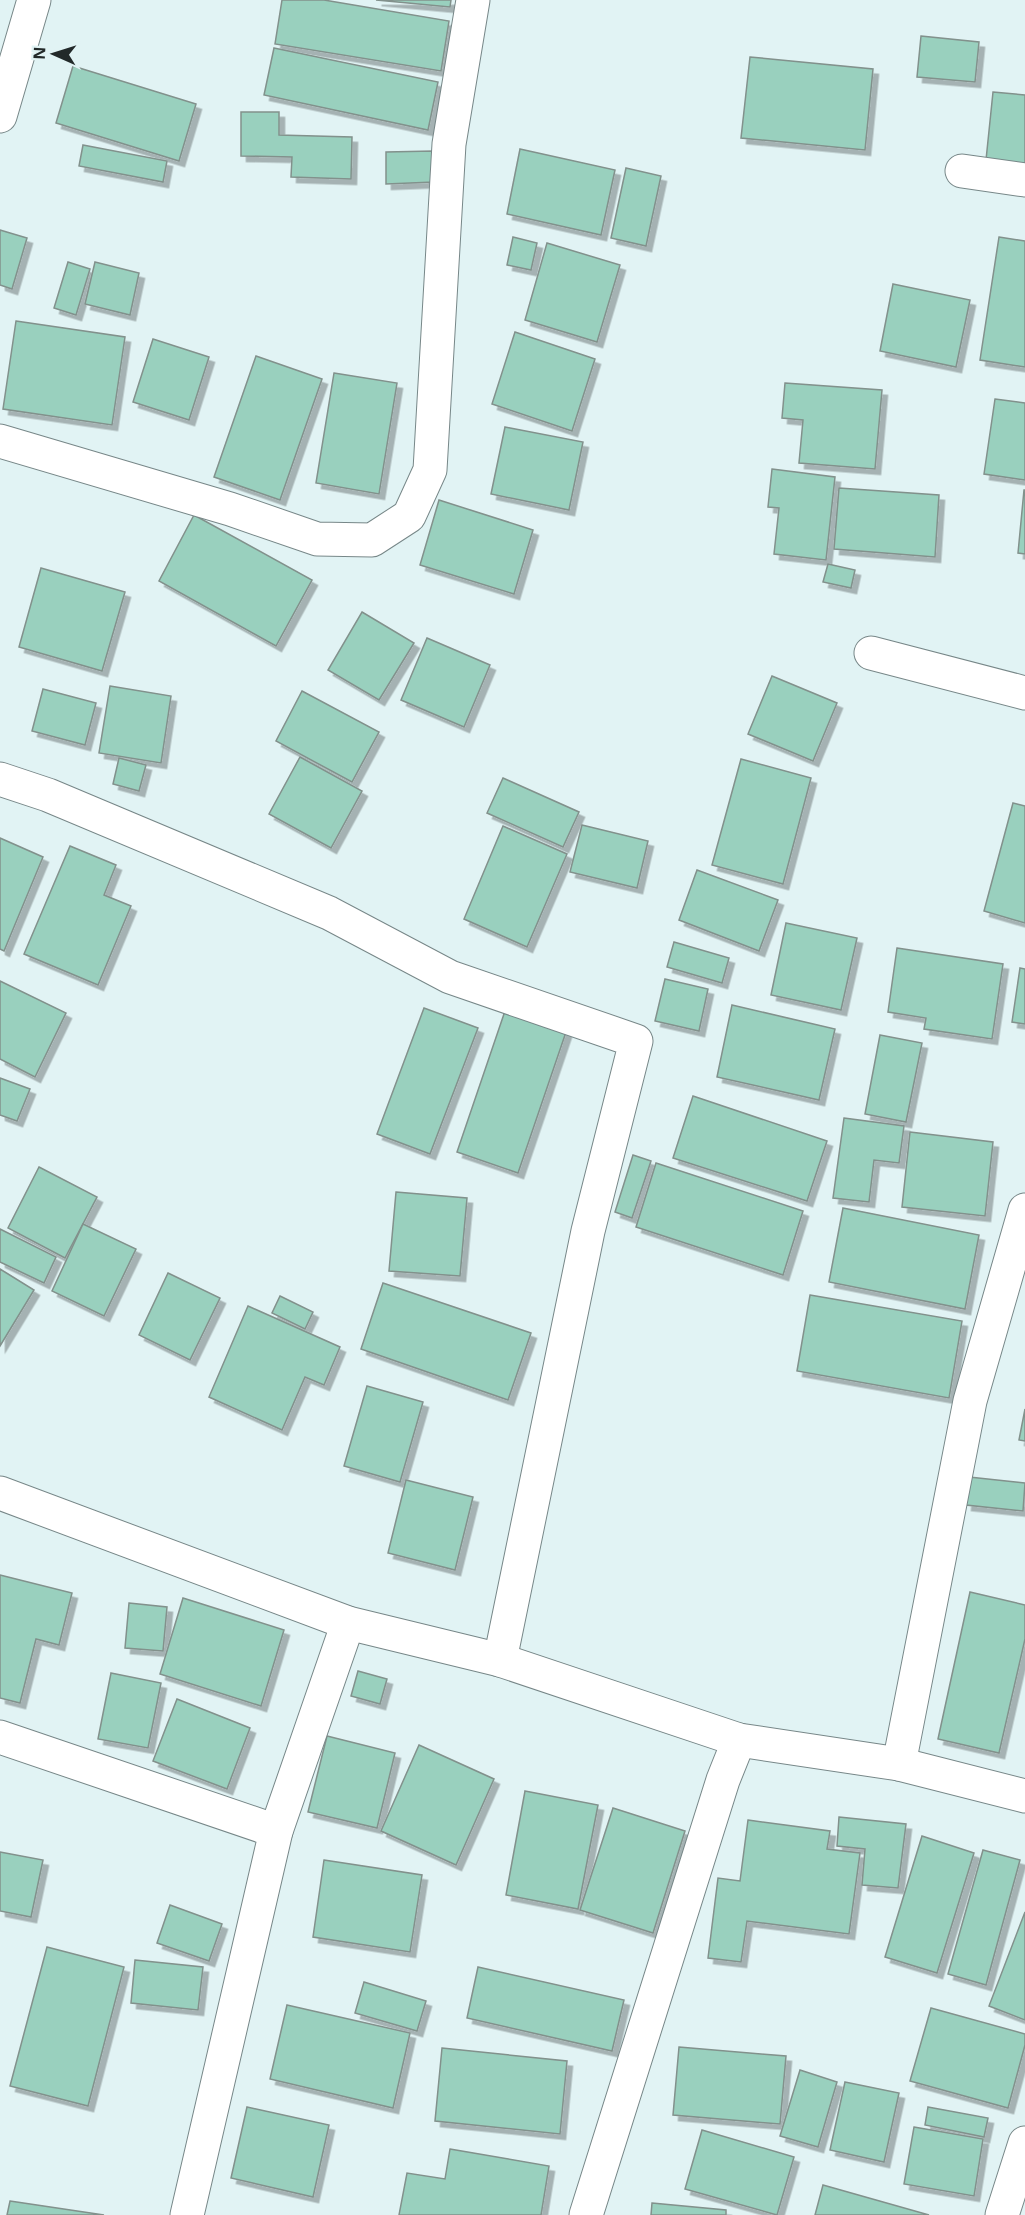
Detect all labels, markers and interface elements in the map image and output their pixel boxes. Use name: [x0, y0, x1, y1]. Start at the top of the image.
north arrow: [24, 24, 84, 84]
text: N: [28, 46, 50, 60]

